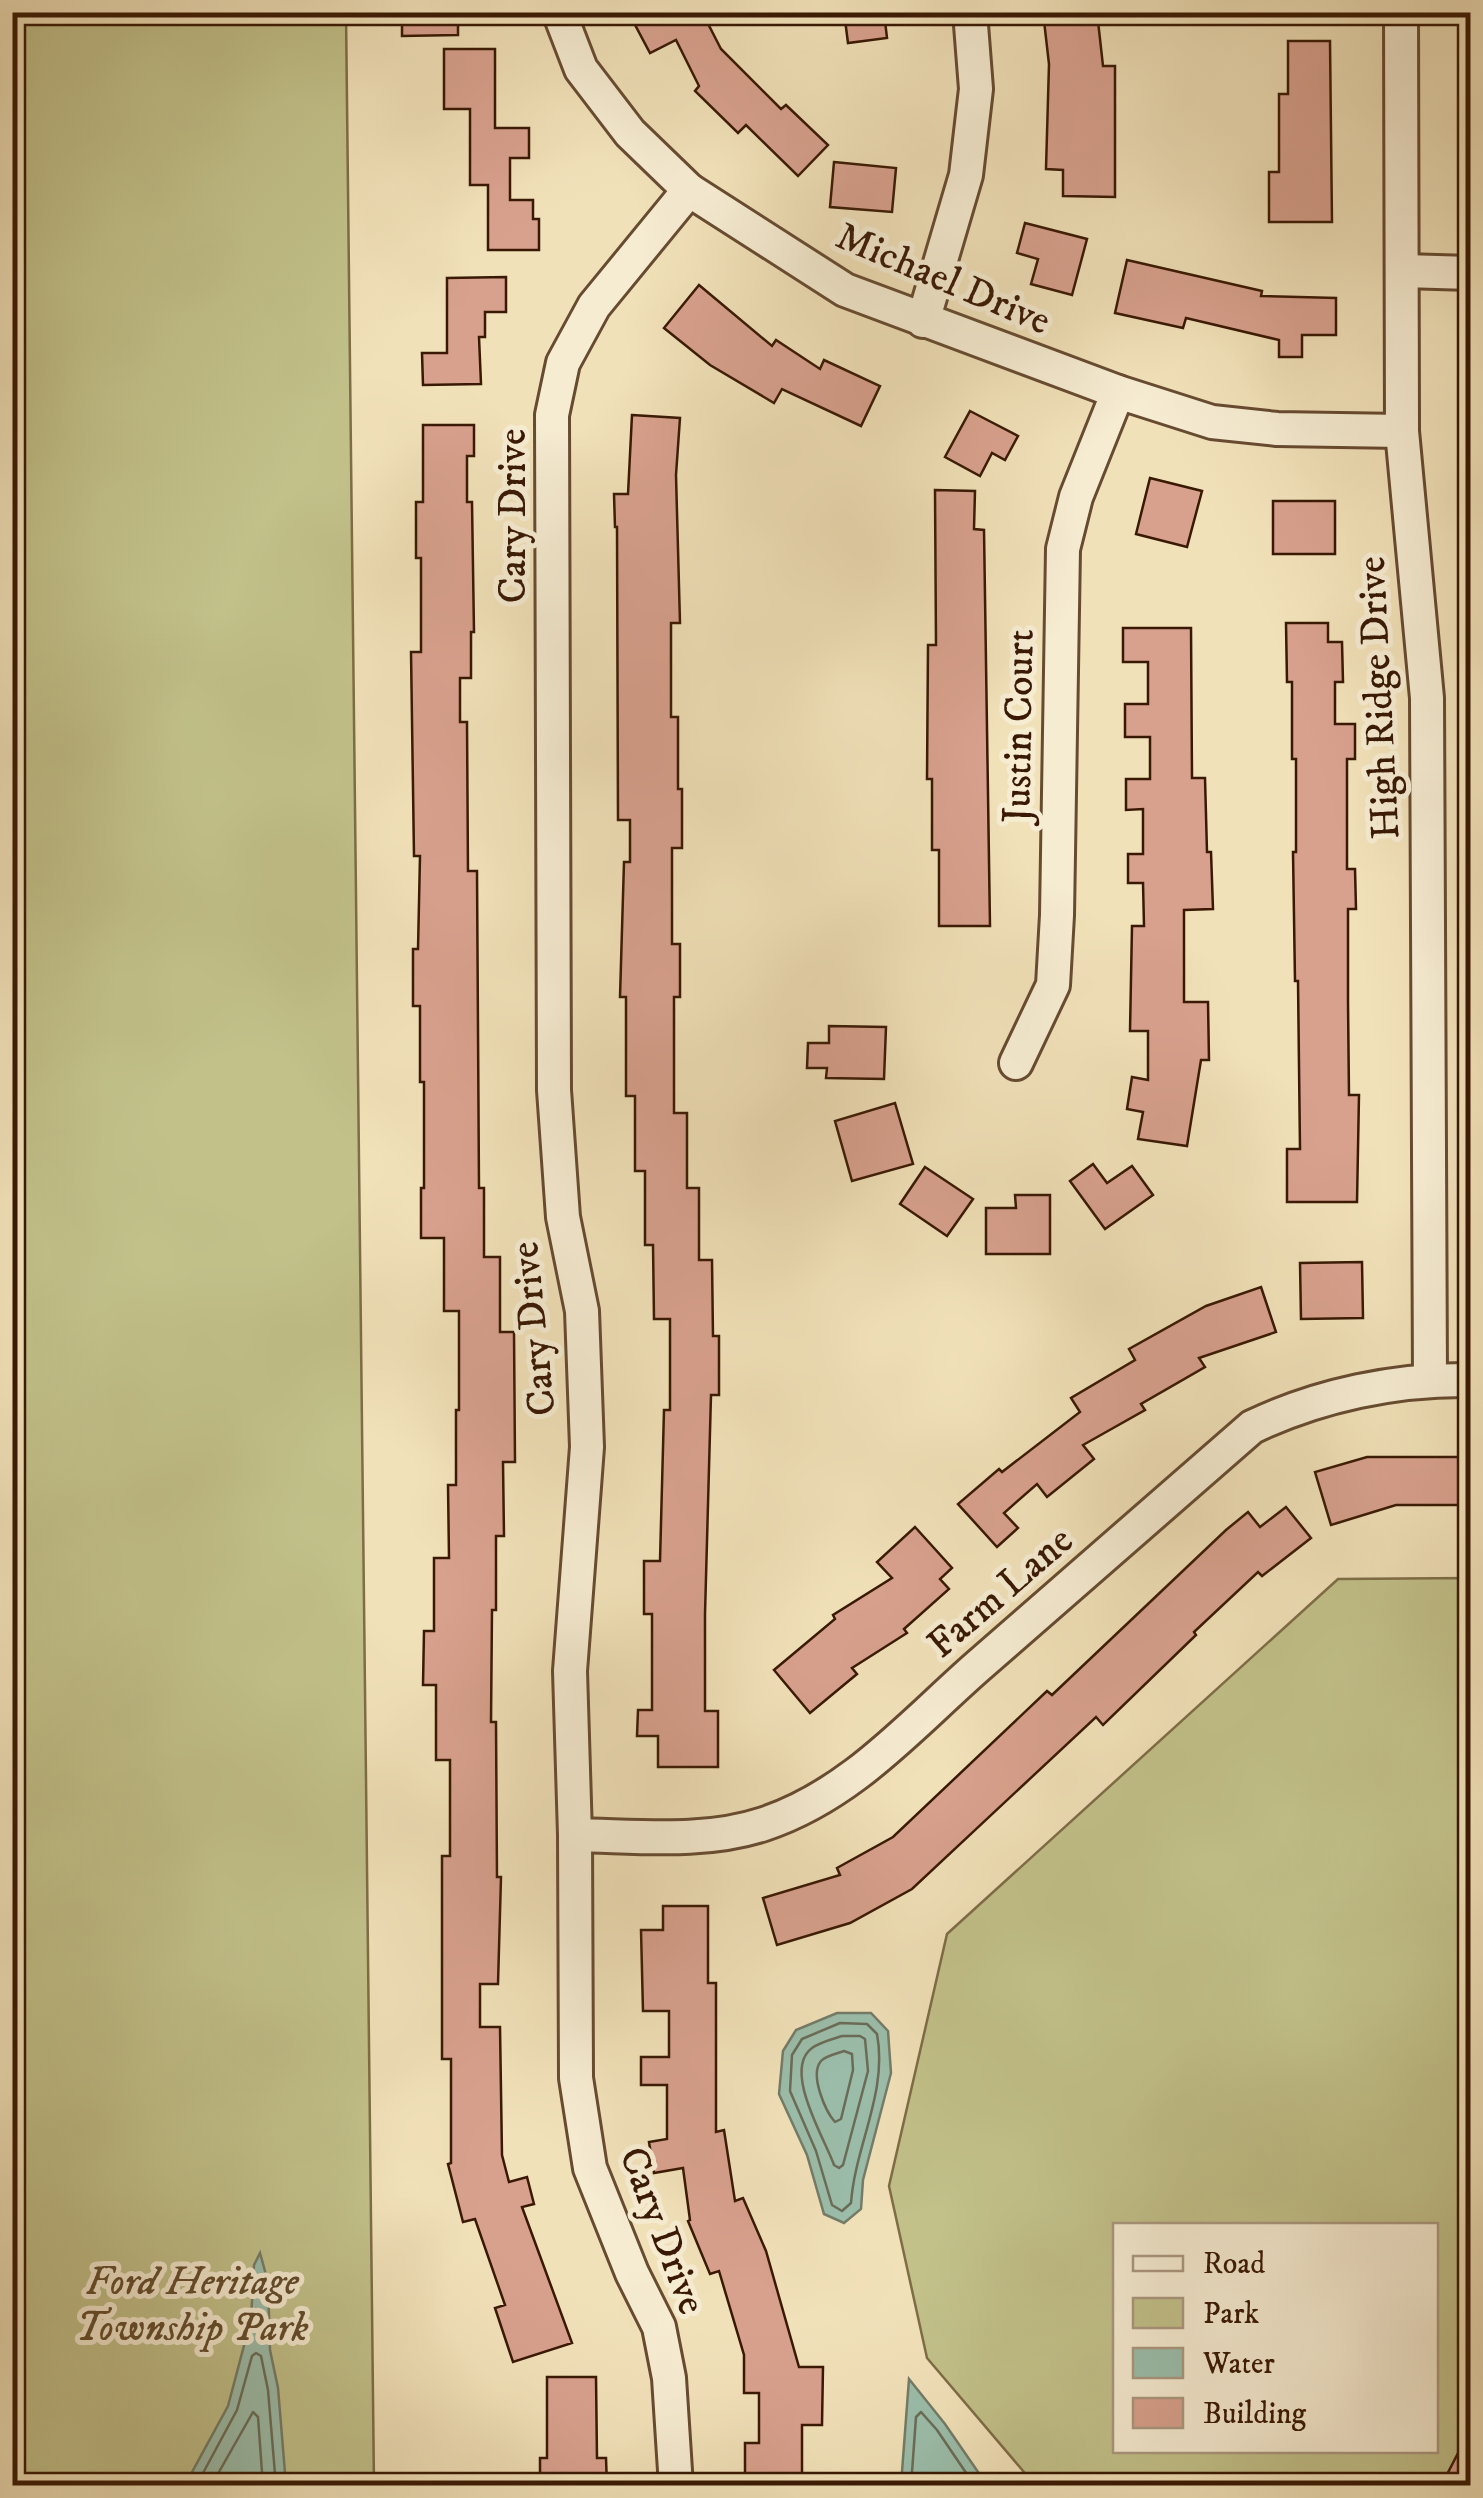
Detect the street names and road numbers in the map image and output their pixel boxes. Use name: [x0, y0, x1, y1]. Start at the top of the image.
street label: Michael Drive: [828, 212, 1058, 347]
street label: Cary Drive: [489, 428, 539, 604]
street label: High Ridge Drive: [1348, 555, 1412, 841]
street label: Justin Court: [993, 629, 1047, 827]
street label: Cary Drive: [501, 1239, 569, 1418]
street label: Farm Lane: [918, 1516, 1084, 1670]
street label: Cary Drive: [606, 2140, 716, 2322]

